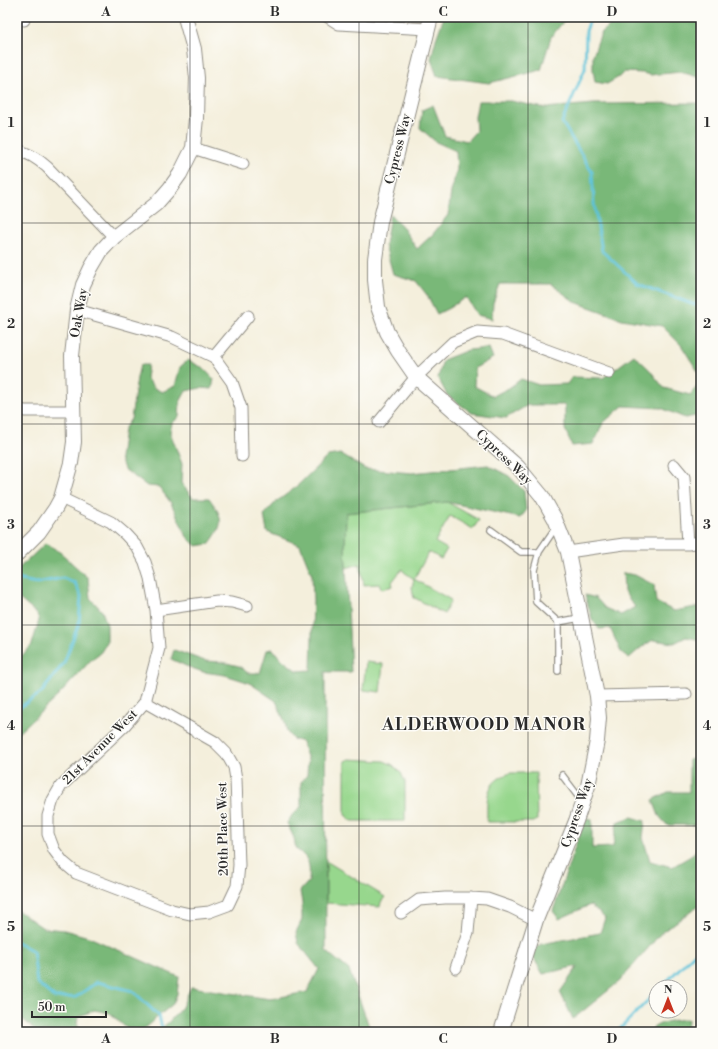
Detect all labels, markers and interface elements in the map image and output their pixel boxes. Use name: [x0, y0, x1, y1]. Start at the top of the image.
text: A: [100, 4, 111, 20]
text: B: [270, 4, 280, 20]
text: C: [438, 4, 448, 20]
text: D: [607, 4, 617, 20]
street label: Cypress Way: [381, 111, 415, 186]
text: 1: [8, 115, 15, 131]
text: 1: [704, 115, 711, 131]
street label: Oak Way: [67, 286, 91, 339]
text: 2: [7, 316, 15, 332]
text: 2: [703, 316, 711, 332]
street label: Cypress Way: [472, 426, 536, 488]
text: 3: [7, 517, 15, 533]
text: 3: [703, 517, 711, 533]
street label: 21st Avenue West: [59, 706, 141, 788]
district label: ALDERWOOD MANOR: [381, 714, 586, 736]
text: 4: [7, 718, 16, 734]
text: 4: [703, 718, 712, 734]
street label: Cypress Way: [558, 776, 597, 850]
street label: 20th Place West: [214, 781, 232, 876]
text: 5: [7, 919, 15, 935]
text: 5: [703, 919, 711, 935]
north arrow: [648, 979, 688, 1019]
text: N: [664, 983, 673, 997]
scale bar: [32, 993, 106, 1019]
text: 50 m: [38, 1000, 66, 1015]
text: A: [100, 1031, 111, 1047]
text: B: [270, 1031, 280, 1047]
text: C: [438, 1031, 448, 1047]
text: D: [607, 1031, 617, 1047]

